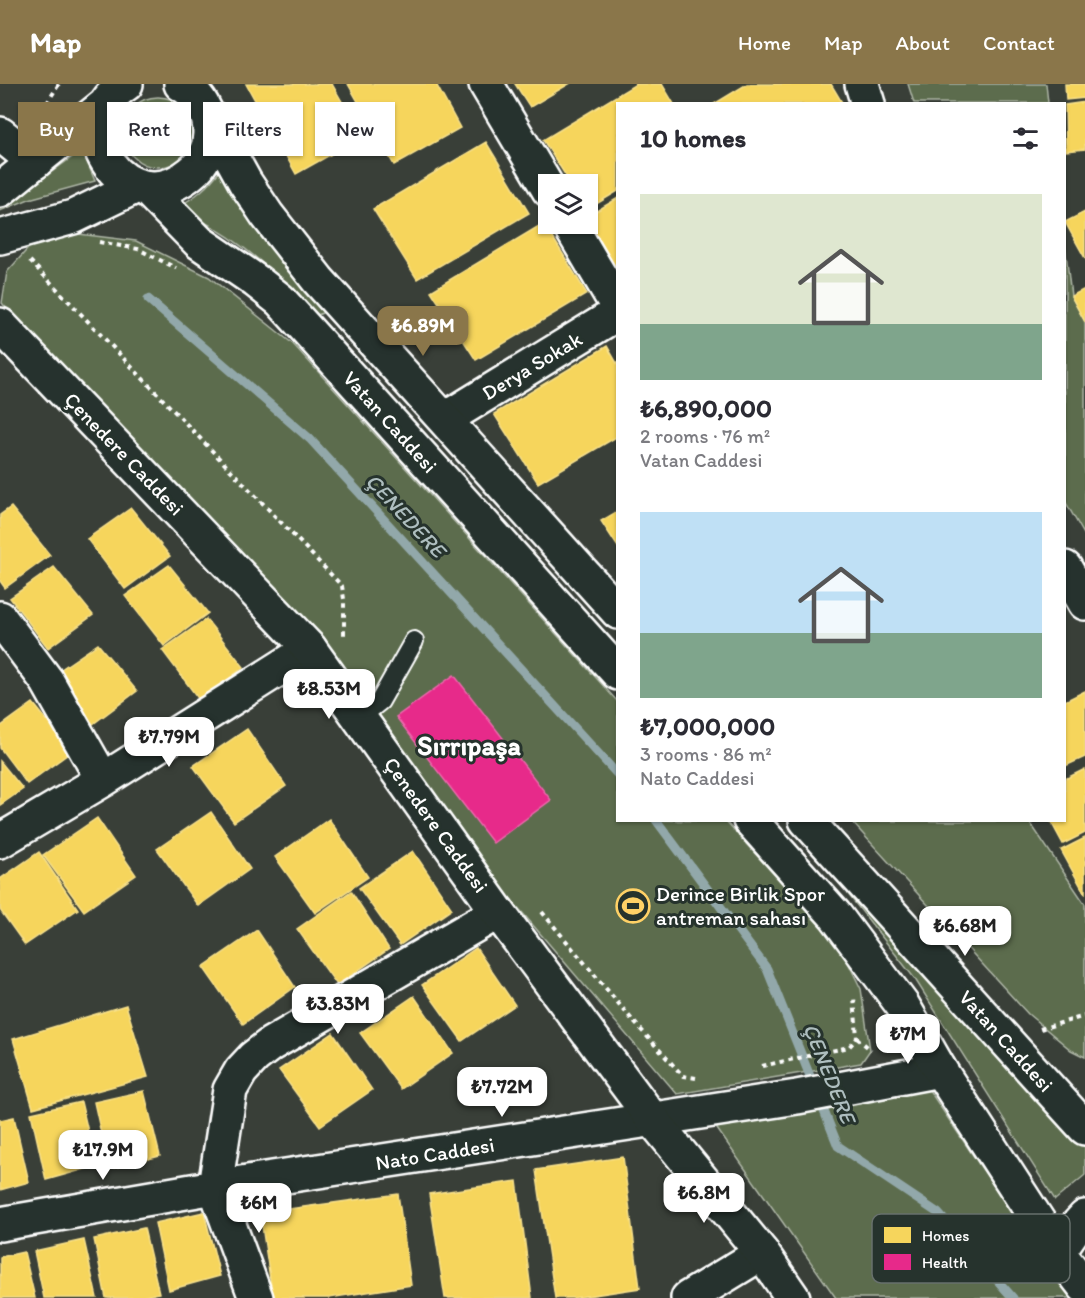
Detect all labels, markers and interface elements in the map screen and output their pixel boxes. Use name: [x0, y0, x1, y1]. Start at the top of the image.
text: Map: [30, 25, 81, 59]
text: Home: [738, 30, 791, 55]
text: Map: [824, 30, 863, 55]
text: About: [896, 30, 950, 55]
text: Contact: [983, 30, 1055, 55]
chip: Buy: [18, 102, 95, 156]
chip: Rent: [107, 102, 191, 156]
chip: Filters: [203, 102, 303, 156]
chip: New: [315, 102, 395, 156]
text: 10 homes: [640, 122, 746, 154]
icon: filters: [1009, 122, 1042, 155]
map controls: [538, 174, 598, 234]
button: layers: [538, 174, 598, 234]
icon: home: [787, 233, 895, 341]
pin: ₺6.89M: [374, 306, 472, 357]
text: ₺6.89M: [391, 313, 455, 337]
street label: Derya Sokak: [477, 326, 586, 405]
street label: Vatan Caddesi: [338, 366, 443, 478]
street label: Çenedere Caddesi: [59, 387, 189, 520]
text: ₺6,890,000: [640, 392, 772, 424]
text: 2 rooms · 76 m²: [640, 424, 770, 448]
text: Vatan Caddesi: [640, 448, 762, 472]
water label: ÇENEDERE: [360, 468, 453, 565]
icon: home: [787, 551, 895, 659]
pin: ₺8.53M: [280, 669, 378, 720]
text: ₺8.53M: [297, 676, 361, 700]
text: ₺7,000,000: [640, 710, 775, 742]
pin: ₺7.79M: [120, 717, 218, 768]
text: ₺7.79M: [138, 724, 200, 748]
district label: Sırrıpaşa: [417, 729, 521, 762]
text: 3 rooms · 86 m²: [640, 742, 772, 766]
street label: Çenedere Caddesi: [379, 752, 494, 897]
text: Nato Caddesi: [640, 766, 754, 790]
place label: Derince Birlik Spor antreman sahası: [656, 881, 825, 930]
sports icon: Derince Birlik Spor antreman sahası: [615, 888, 651, 924]
pin: ₺6.68M: [916, 906, 1014, 957]
text: ₺6.68M: [933, 913, 997, 937]
pin: ₺3.83M: [289, 984, 387, 1035]
street label: Vatan Caddesi: [954, 985, 1059, 1097]
text: ₺3.83M: [306, 991, 370, 1015]
pin: ₺7M: [879, 1014, 937, 1065]
water label: ÇENEDERE: [797, 1019, 863, 1130]
text: ₺7M: [890, 1021, 926, 1045]
pin: ₺7.72M: [453, 1067, 551, 1118]
text: ₺7.72M: [471, 1074, 533, 1098]
pin: ₺17.9M: [54, 1130, 152, 1181]
street label: Nato Caddesi: [374, 1132, 496, 1175]
text: ₺17.9M: [72, 1137, 134, 1161]
pin: ₺6.8M: [662, 1173, 746, 1224]
text: ₺6.8M: [678, 1180, 730, 1204]
pin: ₺6M: [230, 1183, 288, 1234]
text: ₺6M: [240, 1190, 278, 1214]
legend: [872, 1214, 1070, 1283]
text: Homes: [922, 1226, 969, 1245]
text: Health: [922, 1253, 968, 1272]

